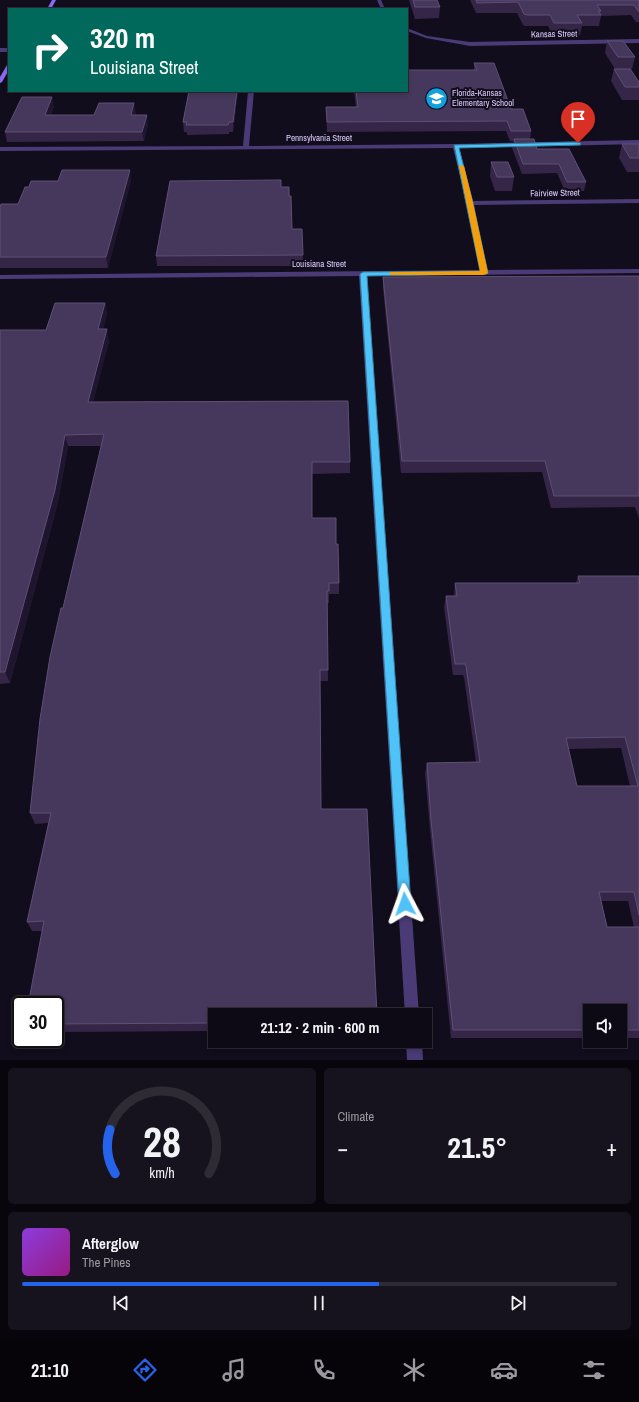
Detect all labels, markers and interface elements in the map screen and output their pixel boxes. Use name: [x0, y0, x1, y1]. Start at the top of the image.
text: 320 m: [90, 19, 155, 57]
icon: right: [24, 24, 76, 76]
street label: Kansas Street: [531, 28, 577, 40]
text: Louisiana Street: [90, 55, 198, 80]
school or university icon: Florida-Kansas Elementary School: [423, 85, 449, 111]
place label: Florida-Kansas Elementary School: [452, 87, 514, 109]
pin: [561, 102, 595, 143]
icon: arrive: [567, 108, 589, 130]
street label: Pennsylvania Street: [286, 132, 352, 144]
street label: Fairview Street: [530, 187, 580, 199]
street label: Louisiana Street: [292, 258, 346, 270]
position arrow: [384, 883, 426, 925]
speed limit sign: 30: [12, 996, 64, 1048]
map controls: [583, 1004, 627, 1048]
button: sound: [583, 1004, 627, 1048]
text: 21:12 · 2 min · 600 m: [261, 1017, 379, 1038]
text: Climate: [338, 1108, 374, 1125]
text: 28: [143, 1114, 181, 1170]
text: 21.5°: [447, 1127, 507, 1167]
text: −: [338, 1133, 348, 1163]
text: +: [606, 1133, 617, 1163]
text: km/h: [149, 1163, 174, 1182]
text: Afterglow: [82, 1233, 139, 1254]
text: The Pines: [82, 1254, 131, 1271]
icon: previous: [110, 1292, 132, 1314]
icon: pause: [308, 1292, 330, 1314]
icon: next: [507, 1292, 529, 1314]
icon: directions: [131, 1356, 159, 1384]
icon: music: [220, 1356, 248, 1384]
icon: phone: [310, 1356, 338, 1384]
icon: climate: [400, 1356, 428, 1384]
icon: car: [490, 1356, 518, 1384]
icon: filters: [580, 1356, 608, 1384]
text: 21:10: [31, 1358, 69, 1383]

